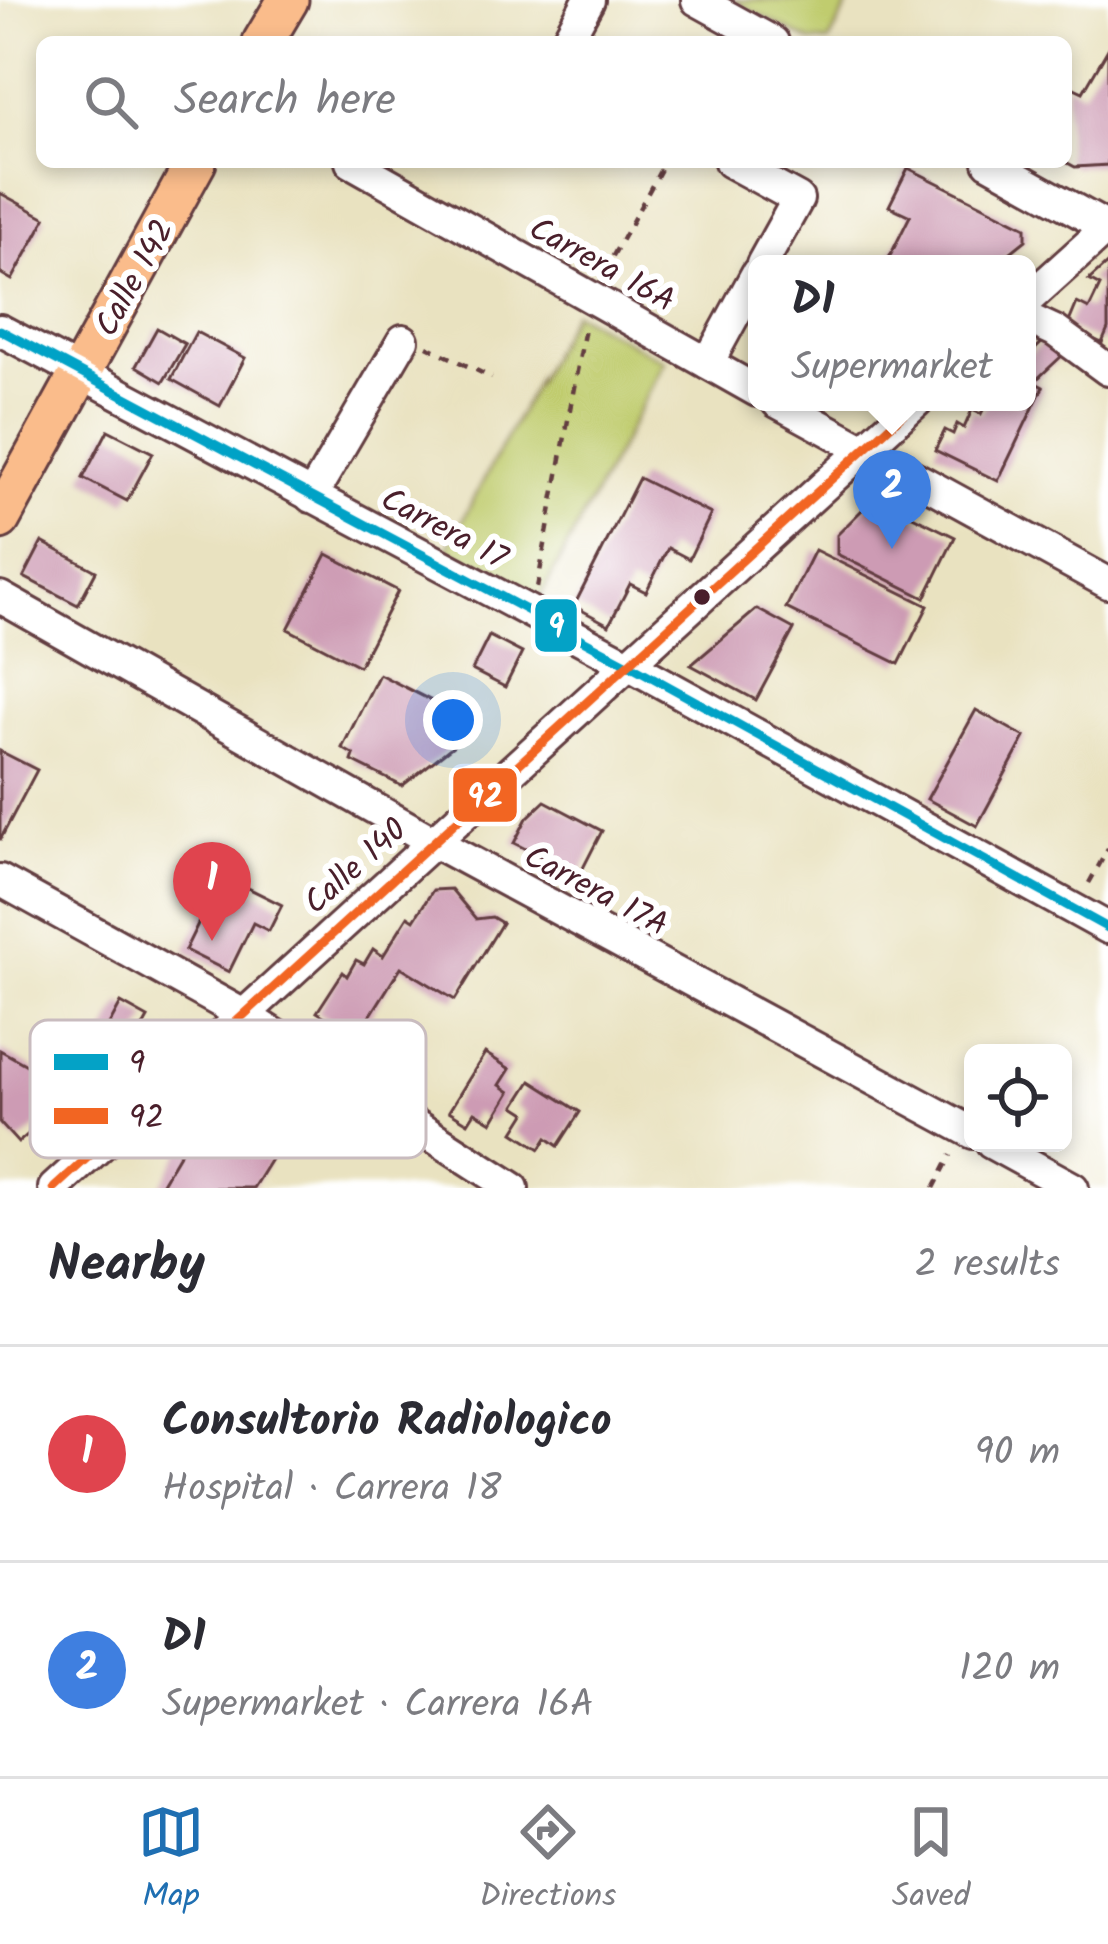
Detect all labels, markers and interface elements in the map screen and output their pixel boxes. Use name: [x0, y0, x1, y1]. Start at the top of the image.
search box: [36, 36, 1072, 168]
text: Search here: [174, 66, 396, 138]
icon: search: [78, 69, 144, 135]
street label: Carrera 16A: [518, 204, 684, 328]
street label: Calle 142: [82, 210, 190, 347]
popup: [748, 255, 1036, 411]
text: D1: [791, 266, 835, 338]
text: Supermarket: [791, 338, 993, 400]
pin: 2: [853, 450, 931, 549]
street label: Carrera 17: [370, 474, 518, 587]
unlabelled marker: [691, 586, 713, 608]
line badge: 9: [533, 597, 579, 654]
text: 9: [548, 602, 565, 655]
your location: [423, 690, 483, 750]
line badge: 92: [451, 766, 519, 824]
text: 92: [467, 772, 503, 825]
street label: Calle 140: [292, 806, 420, 929]
street label: Carrera 17A: [514, 832, 677, 952]
pin: 1: [173, 842, 251, 941]
legend: [30, 1020, 426, 1158]
text: 9: [129, 1039, 145, 1092]
map controls: [964, 1044, 1072, 1152]
button: locate: [964, 1044, 1072, 1152]
text: 92: [129, 1093, 164, 1146]
text: Nearby: [48, 1226, 205, 1307]
text: 2 results: [915, 1235, 1060, 1297]
text: Consultorio Radiologico: [162, 1387, 612, 1459]
text: 1: [81, 1423, 93, 1485]
text: 90 m: [975, 1423, 1060, 1485]
text: Hospital · Carrera 18: [162, 1459, 501, 1521]
text: D1: [162, 1603, 206, 1675]
text: 2: [76, 1639, 98, 1701]
text: 120 m: [959, 1639, 1060, 1701]
text: Supermarket · Carrera 16A: [162, 1675, 594, 1737]
tab: Map: [138, 1799, 204, 1924]
tab: Directions: [479, 1799, 616, 1924]
tab: Saved: [892, 1799, 970, 1924]

